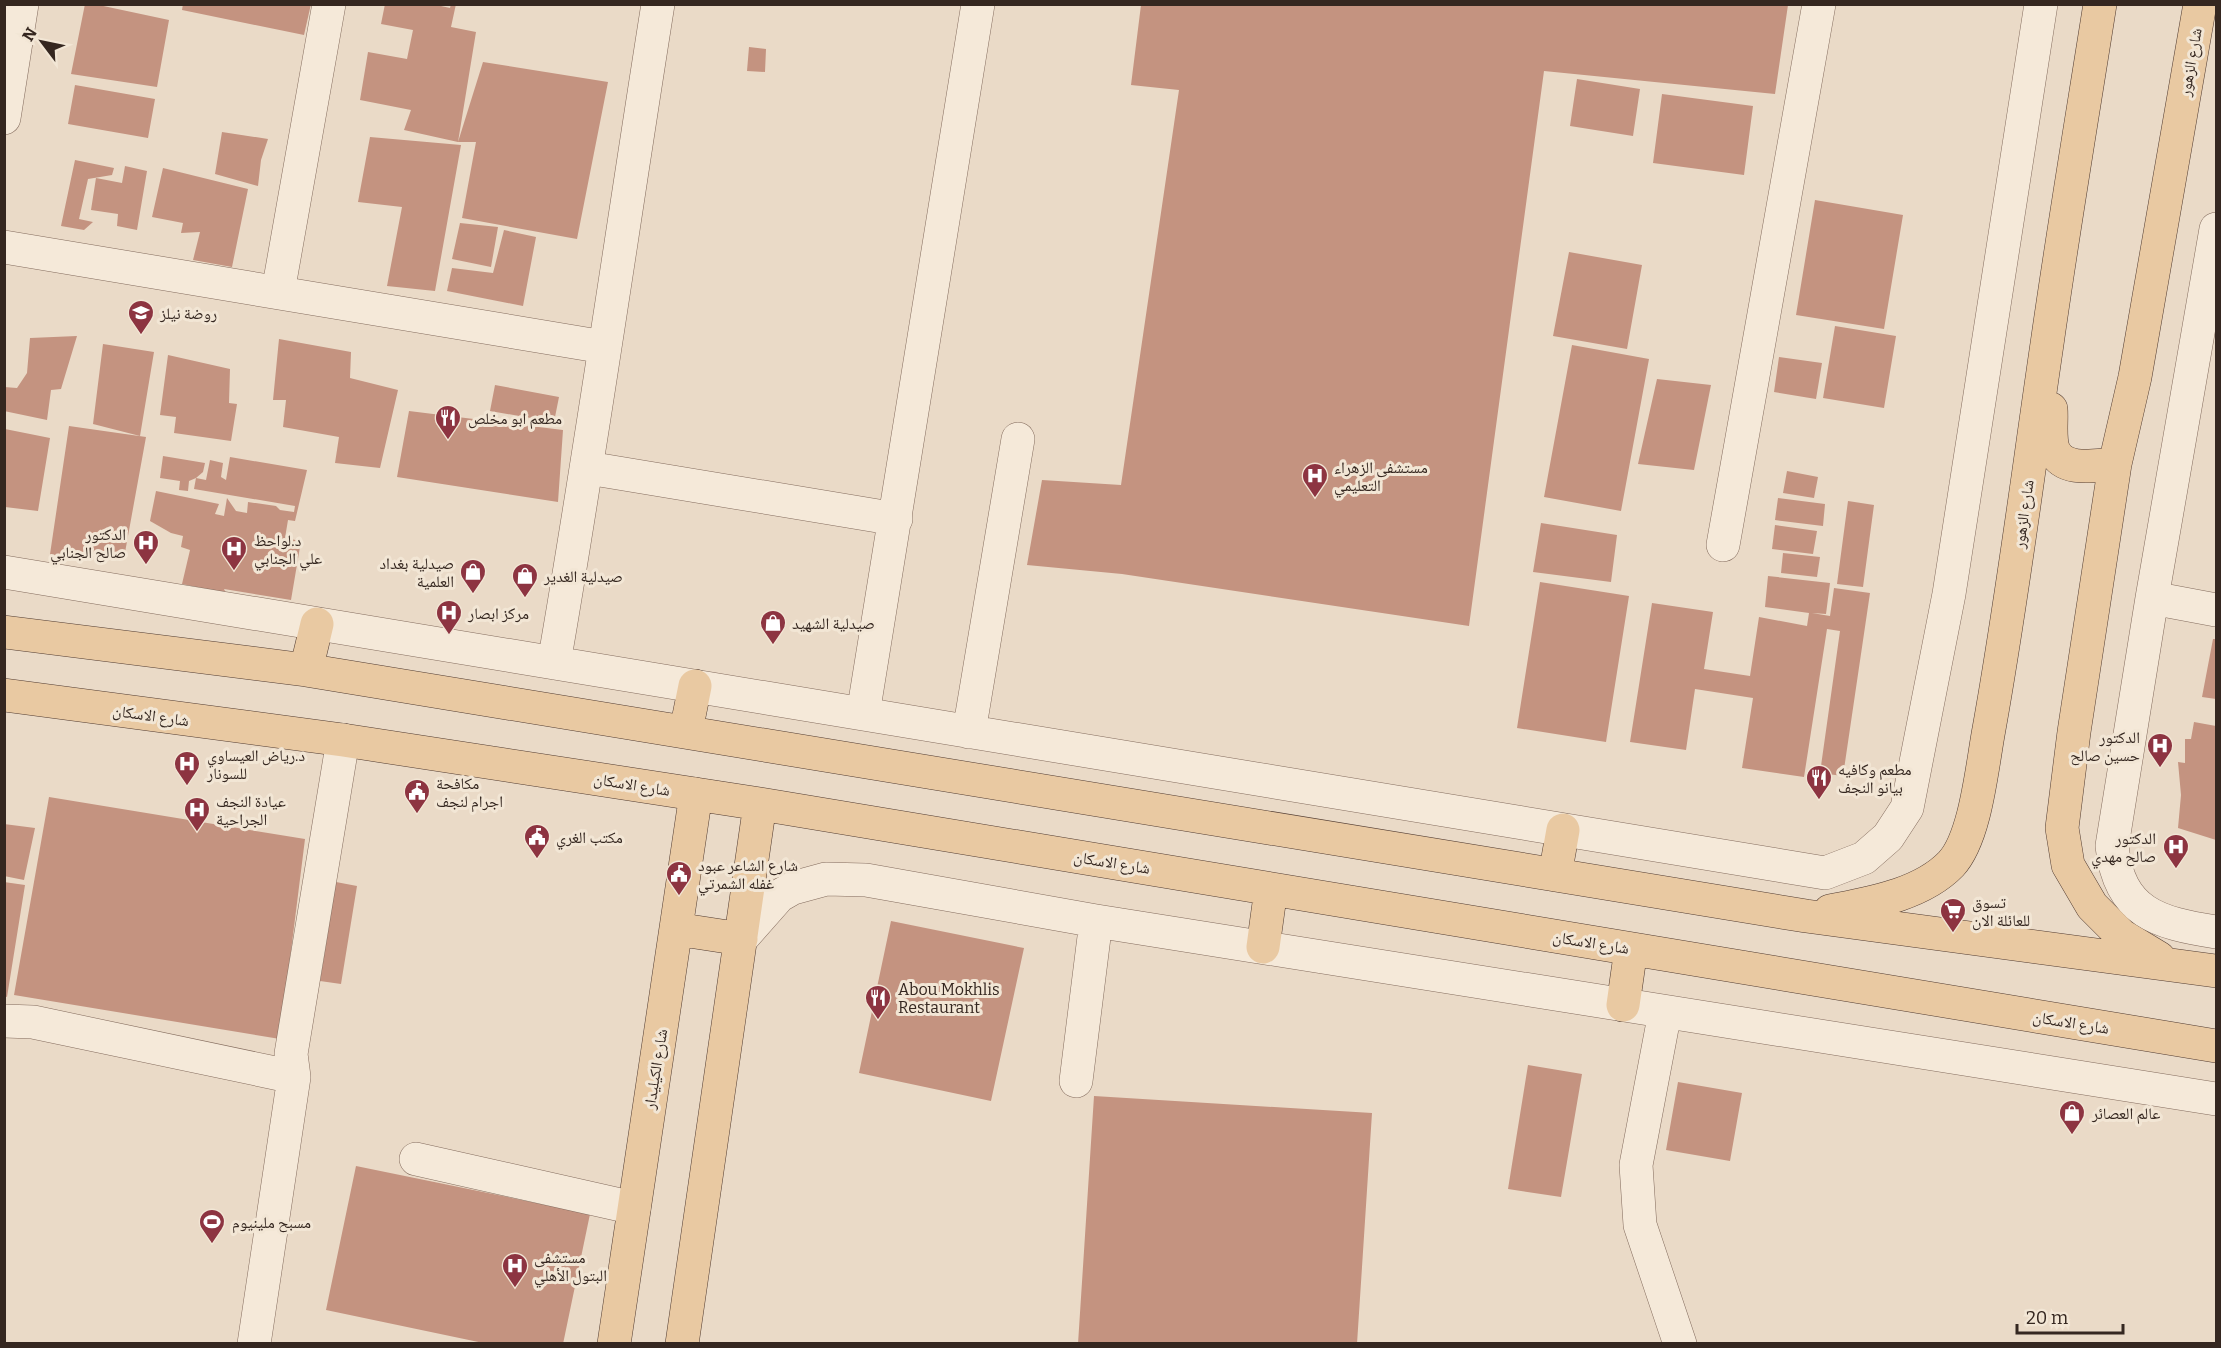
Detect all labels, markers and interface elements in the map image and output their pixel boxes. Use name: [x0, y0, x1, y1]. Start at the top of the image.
north arrow: [12, 12, 72, 72]
text: N: [18, 24, 41, 45]
street label: شارع الزهور: [2175, 26, 2207, 99]
school or university icon: روضة نيلز: [126, 298, 156, 336]
place label: روضة نيلز: [159, 304, 217, 323]
restaurant icon: مطعم ابو مخلص: [433, 403, 463, 441]
place label: مطعم ابو مخلص: [468, 409, 562, 429]
place label: مستشفى الزهراء التعليمي: [1334, 458, 1428, 498]
hospital icon: مستشفى الزهراء التعليمي: [1300, 461, 1330, 499]
street label: شارع الزهور: [2009, 479, 2039, 551]
place label: الدكتور صالح الجنابي: [50, 525, 126, 565]
hospital icon: الدكتور صالح الجنابي: [131, 528, 161, 566]
place label: د.لواحظ علي الجنابي: [254, 531, 322, 571]
hospital icon: د.لواحظ علي الجنابي: [219, 534, 249, 572]
place label: صيدلية بغداد العلمية: [379, 554, 454, 591]
shop icon: صيدلية بغداد العلمية: [458, 557, 488, 595]
shop icon: صيدلية الغدير: [510, 561, 540, 599]
place label: صيدلية الغدير: [543, 567, 623, 586]
hospital icon: مركز ابصار: [434, 598, 464, 636]
place label: مركز ابصار: [467, 604, 529, 623]
shop icon: صيدلية الشهيد: [758, 608, 788, 646]
place label: صيدلية الشهيد: [792, 614, 875, 633]
street label: شارع الاسكان: [111, 701, 190, 731]
place label: الدكتور حسين صالح: [2070, 728, 2140, 766]
hospital icon: الدكتور حسين صالح: [2145, 731, 2175, 769]
place label: د.رياض العيساوي للسونار: [206, 746, 305, 783]
hospital icon: د.رياض العيساوي للسونار: [172, 749, 202, 787]
place label: مطعم وكافيه بيانو النجف: [1838, 760, 1912, 797]
restaurant icon: مطعم وكافيه بيانو النجف: [1804, 763, 1834, 801]
street label: شارع الاسكان: [592, 769, 671, 801]
place label: مکافحة اجرام لنجف: [436, 774, 503, 812]
public building icon: مکافحة اجرام لنجف: [402, 777, 432, 815]
place label: عيادة النجف الجراحية: [216, 792, 286, 829]
hospital icon: عيادة النجف الجراحية: [182, 795, 212, 833]
public building icon: مكتب الغري: [522, 822, 552, 860]
place label: مكتب الغري: [556, 828, 623, 850]
place label: الدكتور صالح مهدي: [2091, 829, 2156, 869]
hospital icon: الدكتور صالح مهدي: [2161, 832, 2191, 870]
street label: شارع الاسكان: [1072, 847, 1151, 879]
place label: شارع الشاعر عبود غفله الشمرتي: [698, 856, 798, 896]
public building icon: شارع الشاعر عبود غفله الشمرتي: [664, 859, 694, 897]
place label: تسوق للعائلة الان: [1972, 893, 2030, 931]
supermarket icon: تسوق للعائلة الان: [1938, 896, 1968, 934]
street label: شارع الاسكان: [1551, 927, 1630, 959]
place label: Abou Mokhlis Restaurant: [898, 980, 1000, 1017]
restaurant icon: Abou Mokhlis Restaurant: [863, 983, 893, 1021]
street label: شارع الاسكان: [2031, 1007, 2110, 1039]
street label: شارع الكيليدار: [640, 1028, 672, 1112]
shop icon: عالم العصائر: [2057, 1098, 2087, 1136]
place label: عالم العصائر: [2091, 1104, 2160, 1124]
sports icon: مسبح ملينيوم: [197, 1207, 227, 1245]
place label: مسبح ملينيوم: [232, 1213, 311, 1233]
place label: مستشفى البتول الأهلي: [534, 1248, 607, 1288]
hospital icon: مستشفى البتول الأهلي: [500, 1251, 530, 1289]
scale bar: [2017, 1297, 2124, 1335]
text: 20 m: [2026, 1307, 2068, 1329]

